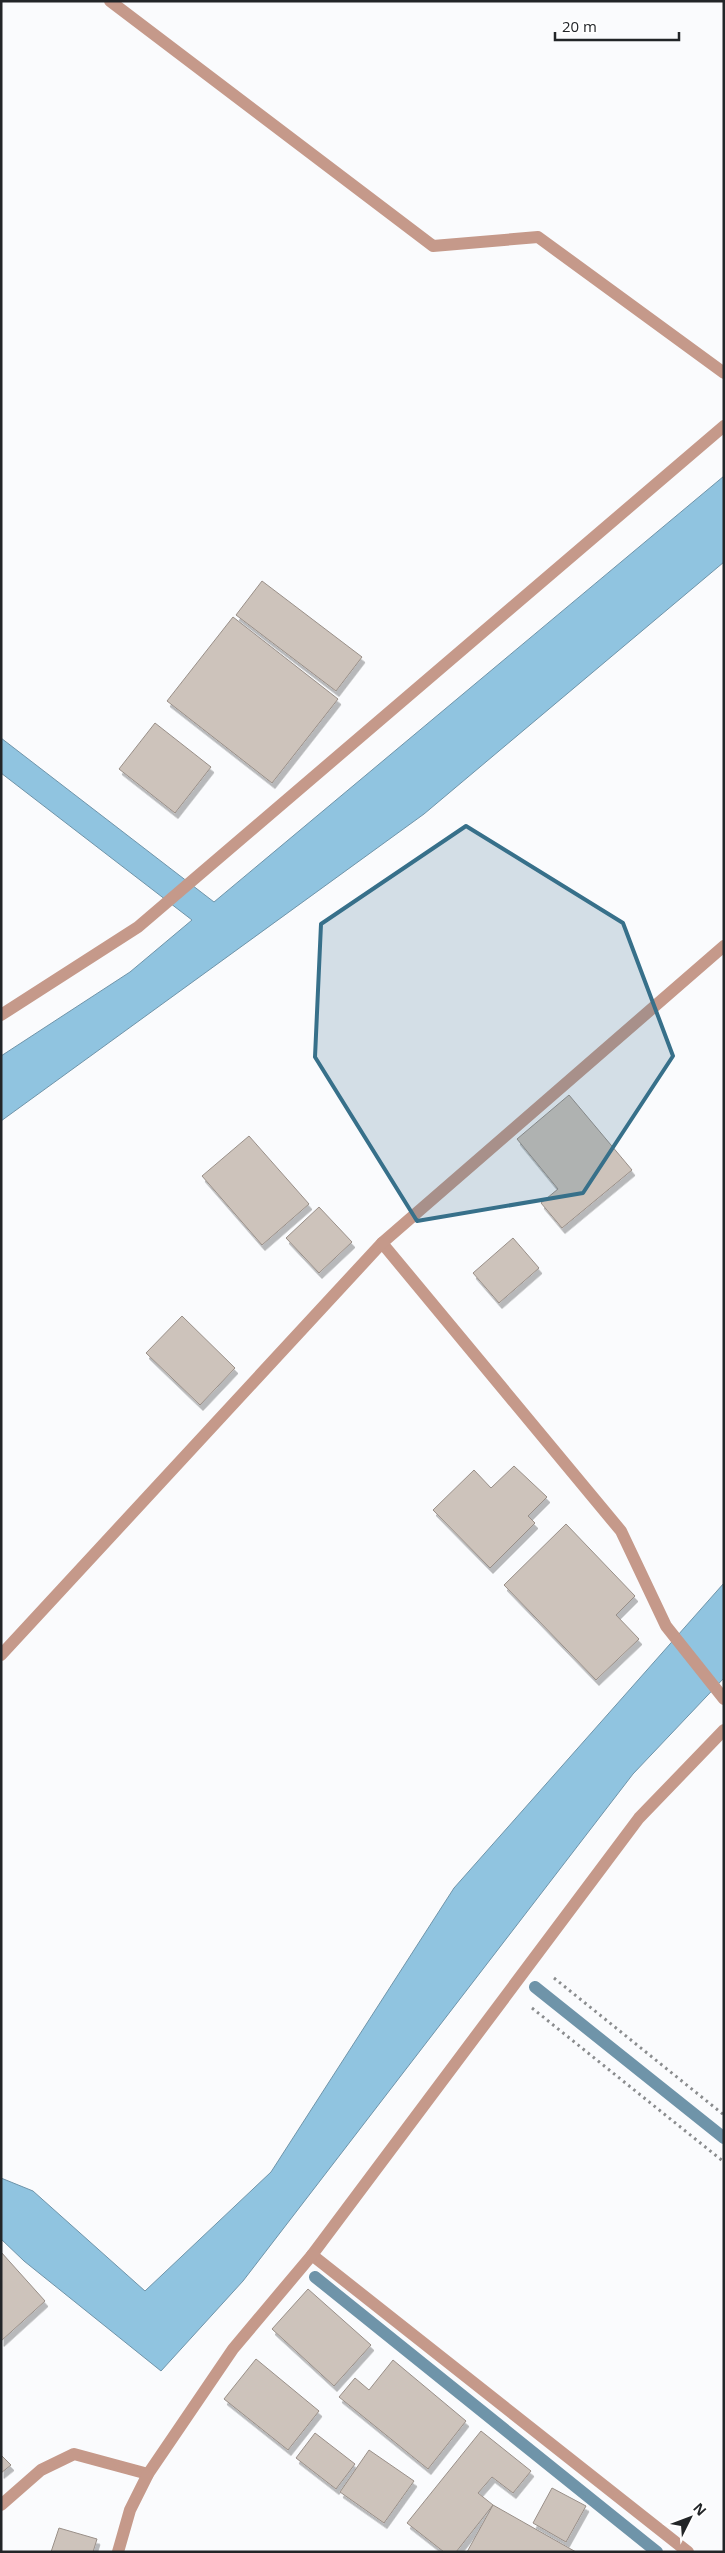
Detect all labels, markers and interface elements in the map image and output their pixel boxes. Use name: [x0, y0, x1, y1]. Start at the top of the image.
scale bar: [555, 10, 679, 42]
text: 20 m: [562, 16, 597, 36]
north arrow: [665, 2493, 715, 2543]
text: N: [689, 2498, 711, 2520]

